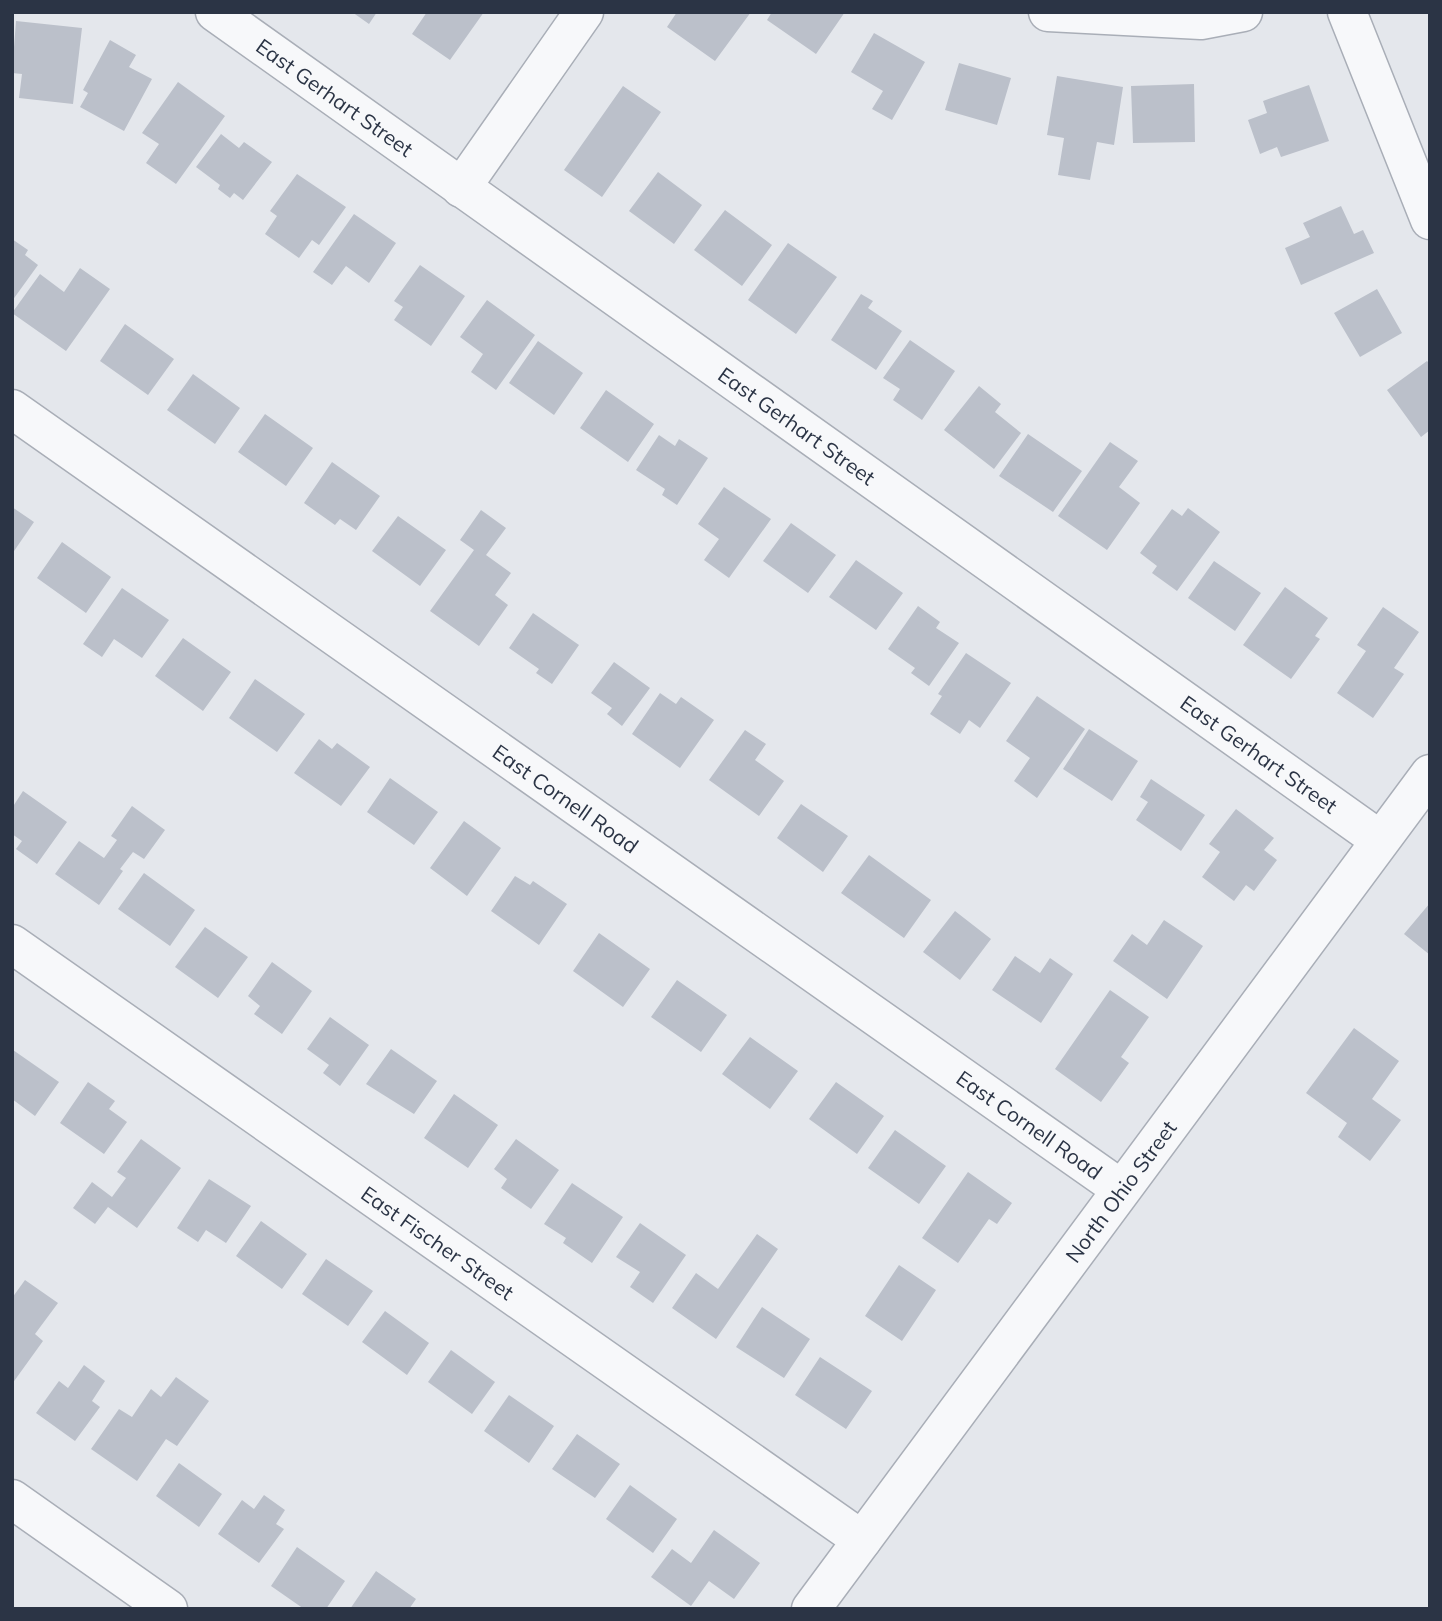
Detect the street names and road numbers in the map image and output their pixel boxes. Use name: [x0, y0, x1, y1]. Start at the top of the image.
street label: East Gerhart Street: [251, 33, 418, 162]
street label: East Gerhart Street: [713, 361, 881, 490]
street label: East Gerhart Street: [1176, 690, 1343, 819]
street label: East Cornell Road: [488, 738, 644, 859]
street label: East Cornell Road: [952, 1065, 1107, 1185]
street label: North Ohio Street: [1060, 1115, 1182, 1267]
street label: East Fischer Street: [356, 1180, 519, 1305]

